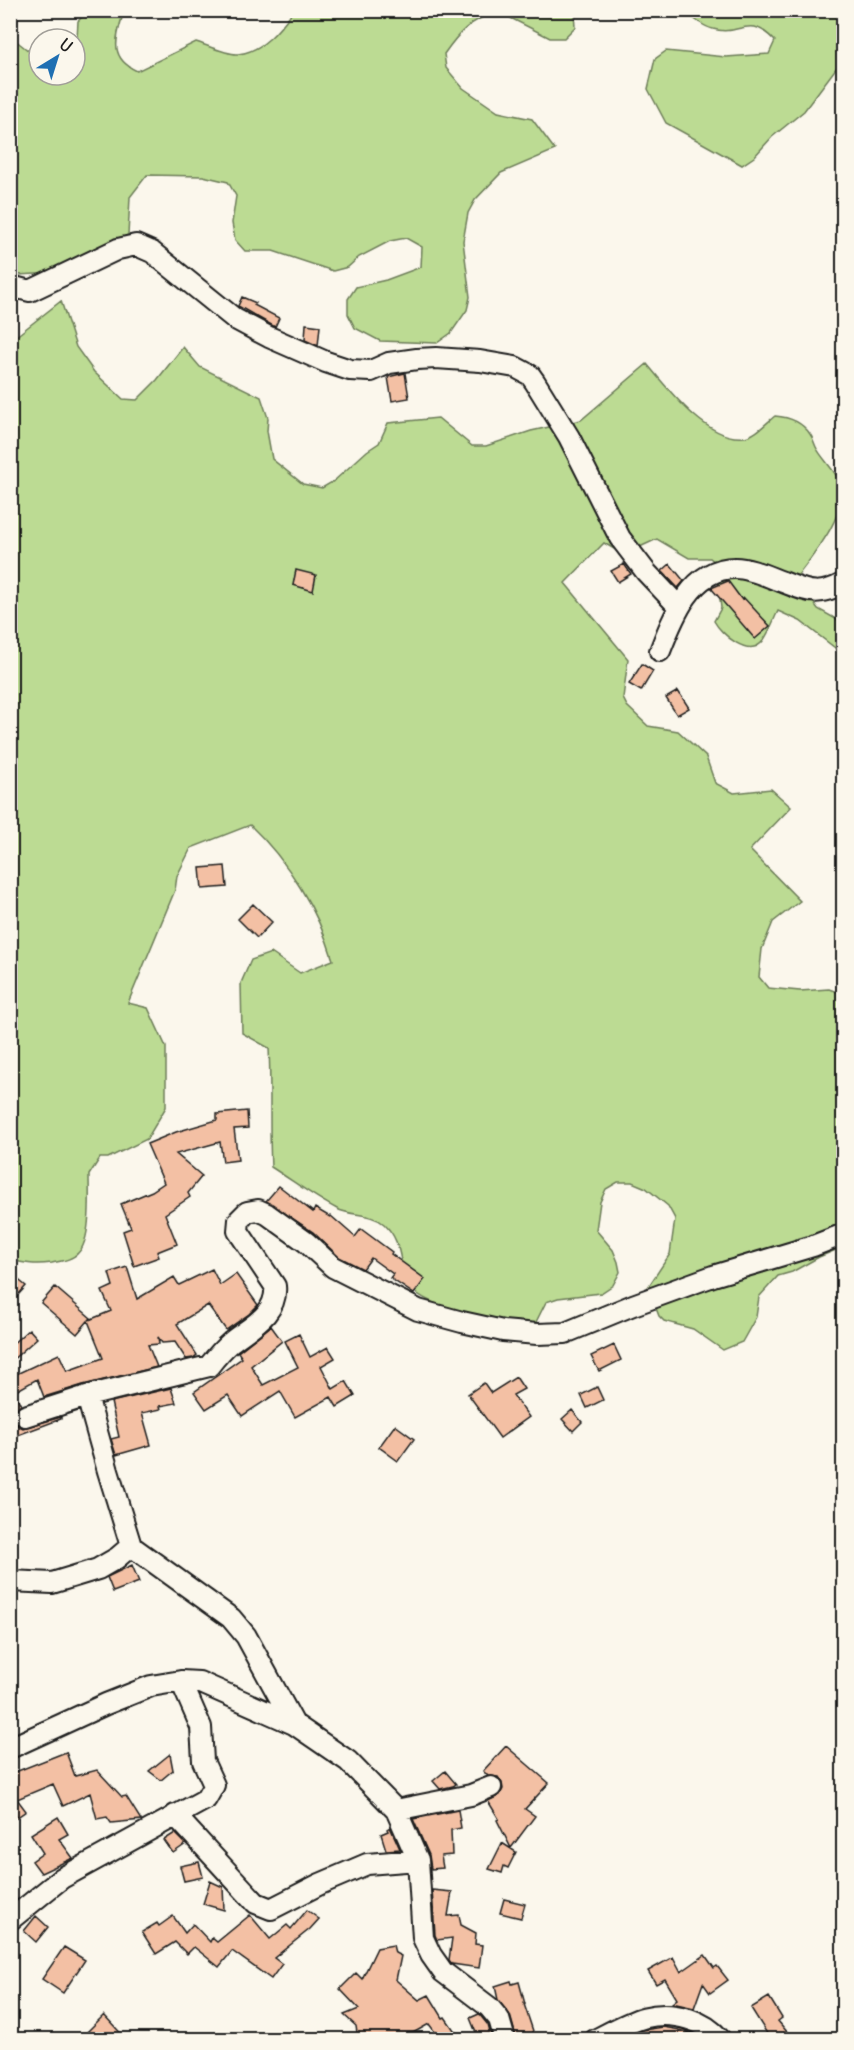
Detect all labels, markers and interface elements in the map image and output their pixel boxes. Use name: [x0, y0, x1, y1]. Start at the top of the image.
north arrow: [27, 27, 87, 87]
text: U: [56, 34, 77, 56]

